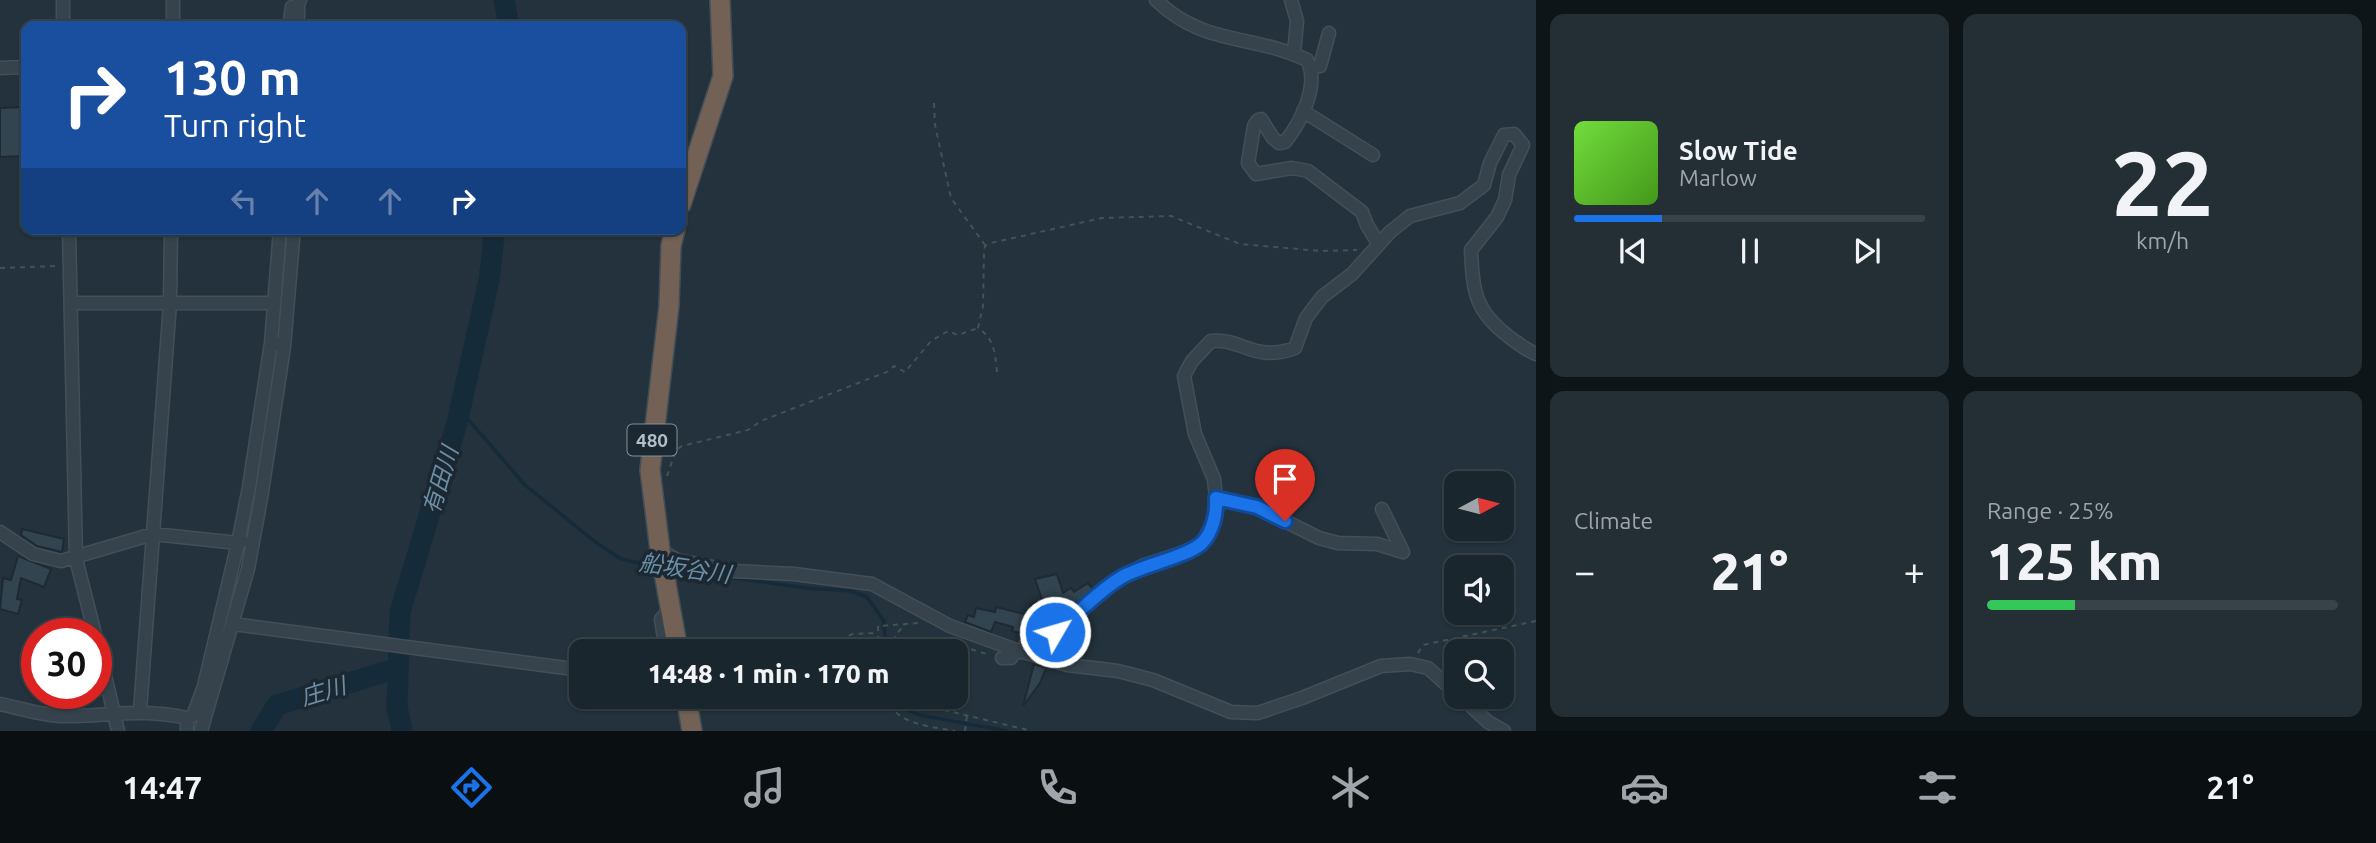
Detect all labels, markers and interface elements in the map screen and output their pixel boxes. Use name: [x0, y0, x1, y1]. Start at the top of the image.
icon: right: [49, 49, 140, 140]
text: 130 m: [164, 49, 301, 104]
text: Turn right: [164, 107, 306, 143]
text: 22: [2111, 131, 2214, 233]
text: Slow Tide: [1679, 136, 1798, 165]
text: Marlow: [1679, 165, 1757, 190]
icon: left: [225, 182, 263, 220]
icon: ahead: [298, 182, 336, 220]
icon: ahead: [371, 182, 409, 220]
icon: right: [444, 182, 482, 220]
text: km/h: [2136, 228, 2189, 253]
icon: previous: [1614, 232, 1652, 270]
icon: pause: [1731, 232, 1769, 270]
icon: next: [1848, 232, 1886, 270]
road number: 480: [628, 424, 676, 456]
water label: 有田川: [418, 440, 463, 517]
pin: [1255, 449, 1315, 521]
icon: arrive: [1266, 460, 1304, 498]
north arrow: [1444, 471, 1514, 541]
map controls: [1444, 471, 1514, 709]
text: Range · 25%: [1987, 498, 2114, 523]
text: Climate: [1574, 508, 1653, 533]
text: 125 km: [1987, 532, 2162, 590]
text: 21°: [1711, 542, 1788, 600]
water label: 船坂谷川: [638, 549, 735, 587]
text: −: [1574, 550, 1595, 592]
text: +: [1904, 550, 1925, 592]
button: sound: [1444, 555, 1514, 625]
position arrow: [1018, 595, 1092, 669]
speed limit sign: 30: [21, 618, 112, 709]
button: search: [1444, 639, 1514, 709]
text: 14:48 · 1 min · 170 m: [648, 659, 889, 688]
water label: 庄川: [297, 671, 352, 710]
icon: directions: [447, 763, 496, 812]
icon: music: [740, 763, 789, 812]
icon: phone: [1033, 763, 1082, 812]
icon: climate: [1326, 763, 1375, 812]
icon: car: [1620, 763, 1669, 812]
icon: filters: [1913, 763, 1962, 812]
text: 14:47: [122, 769, 202, 805]
text: 21°: [2206, 769, 2254, 805]

